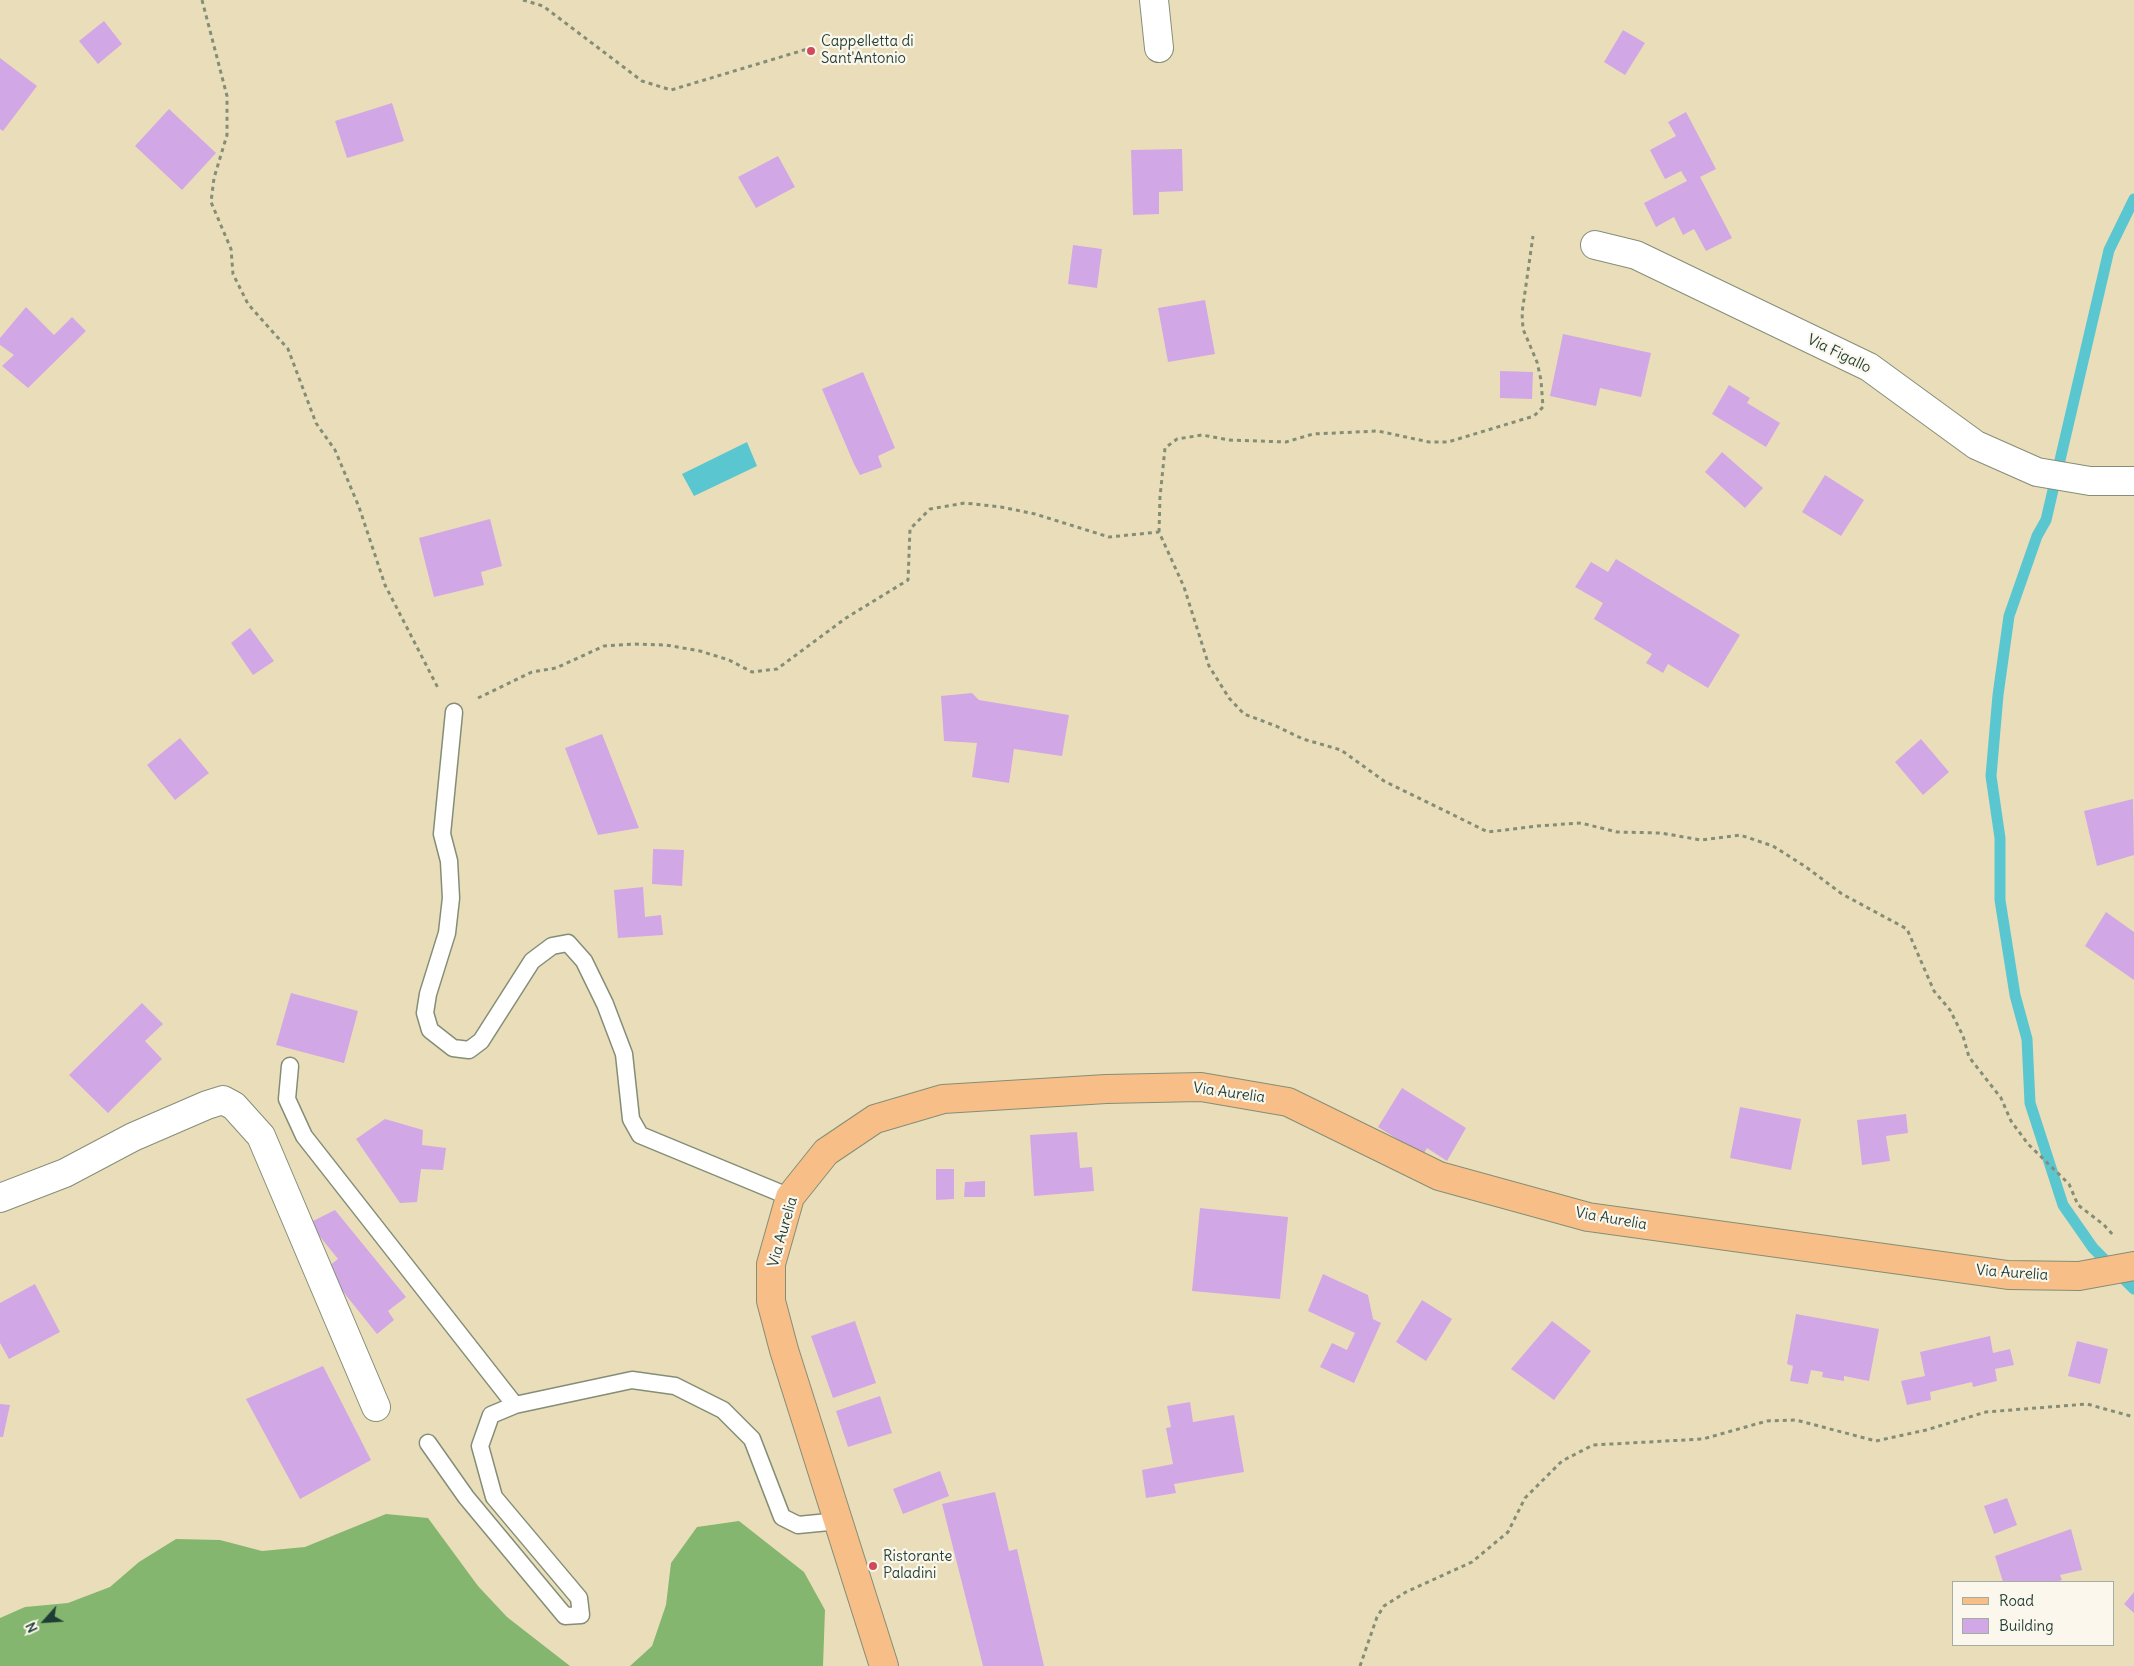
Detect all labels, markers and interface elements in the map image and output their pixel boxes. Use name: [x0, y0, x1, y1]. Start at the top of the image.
place label: Cappelletta di Sant'Antonio: [821, 33, 914, 68]
marker: Cappelletta di Sant'Antonio: [805, 45, 817, 57]
street label: Via Figallo: [1804, 331, 1874, 377]
street label: Via Aurelia: [1192, 1079, 1266, 1107]
street label: Via Aurelia: [764, 1195, 802, 1269]
street label: Via Aurelia: [1574, 1204, 1648, 1234]
street label: Via Aurelia: [1975, 1262, 2049, 1284]
place label: Ristorante Paladini: [883, 1548, 952, 1583]
marker: Ristorante Paladini: [867, 1560, 879, 1572]
legend: [1952, 1581, 2114, 1646]
text: Road: [1999, 1591, 2034, 1610]
north arrow: [20, 1596, 70, 1646]
text: Building: [1999, 1616, 2054, 1635]
text: N: [21, 1619, 42, 1636]

